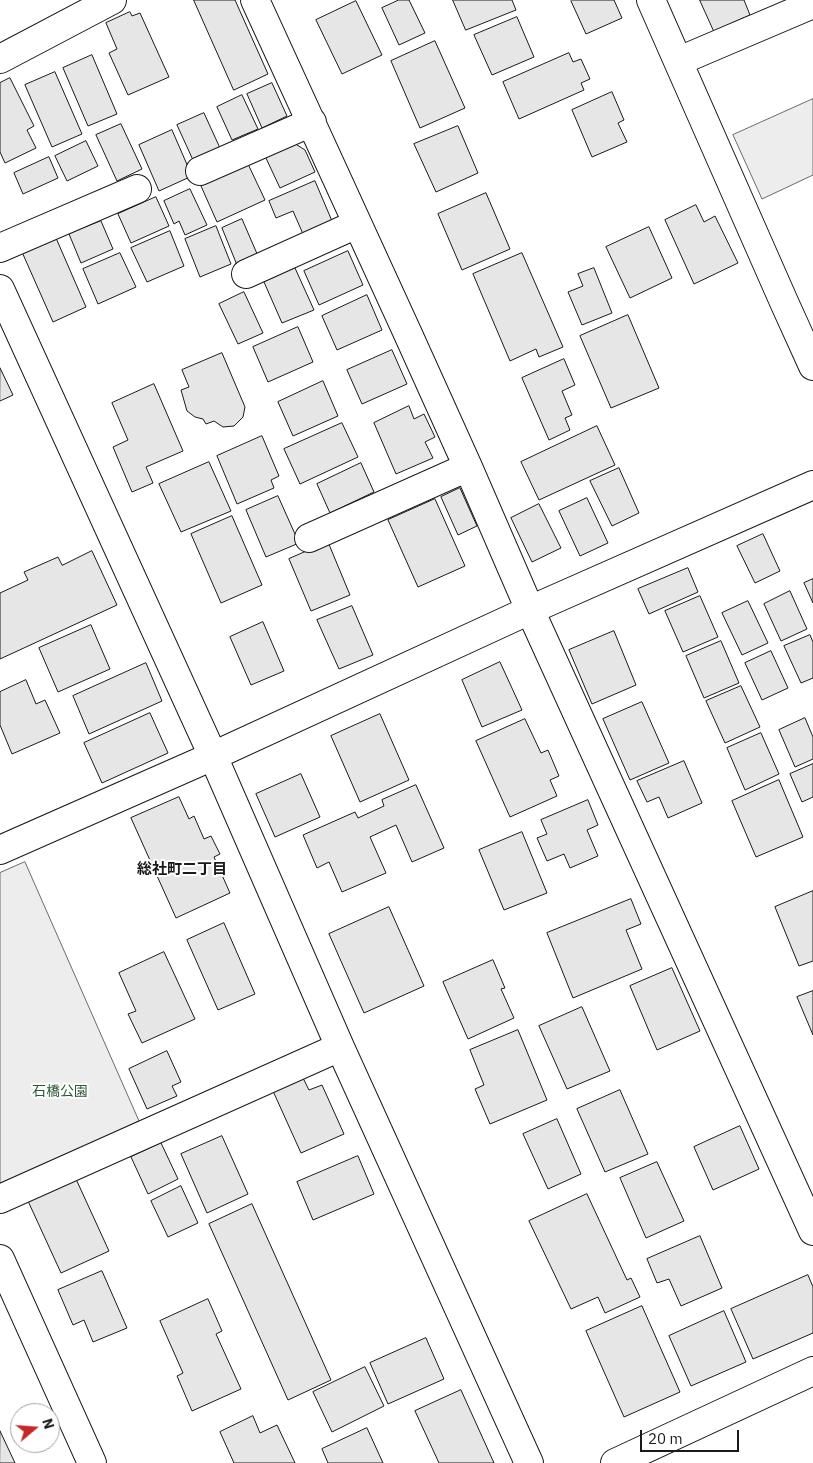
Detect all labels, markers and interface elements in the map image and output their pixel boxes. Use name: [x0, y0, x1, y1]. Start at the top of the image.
district label: 総社町二丁目: [137, 861, 227, 879]
park label: 石橋公園: [32, 1084, 88, 1100]
north arrow: [10, 1403, 60, 1453]
text: N: [38, 1416, 58, 1431]
scale bar: [643, 1420, 742, 1452]
text: 20 m: [648, 1429, 683, 1448]

